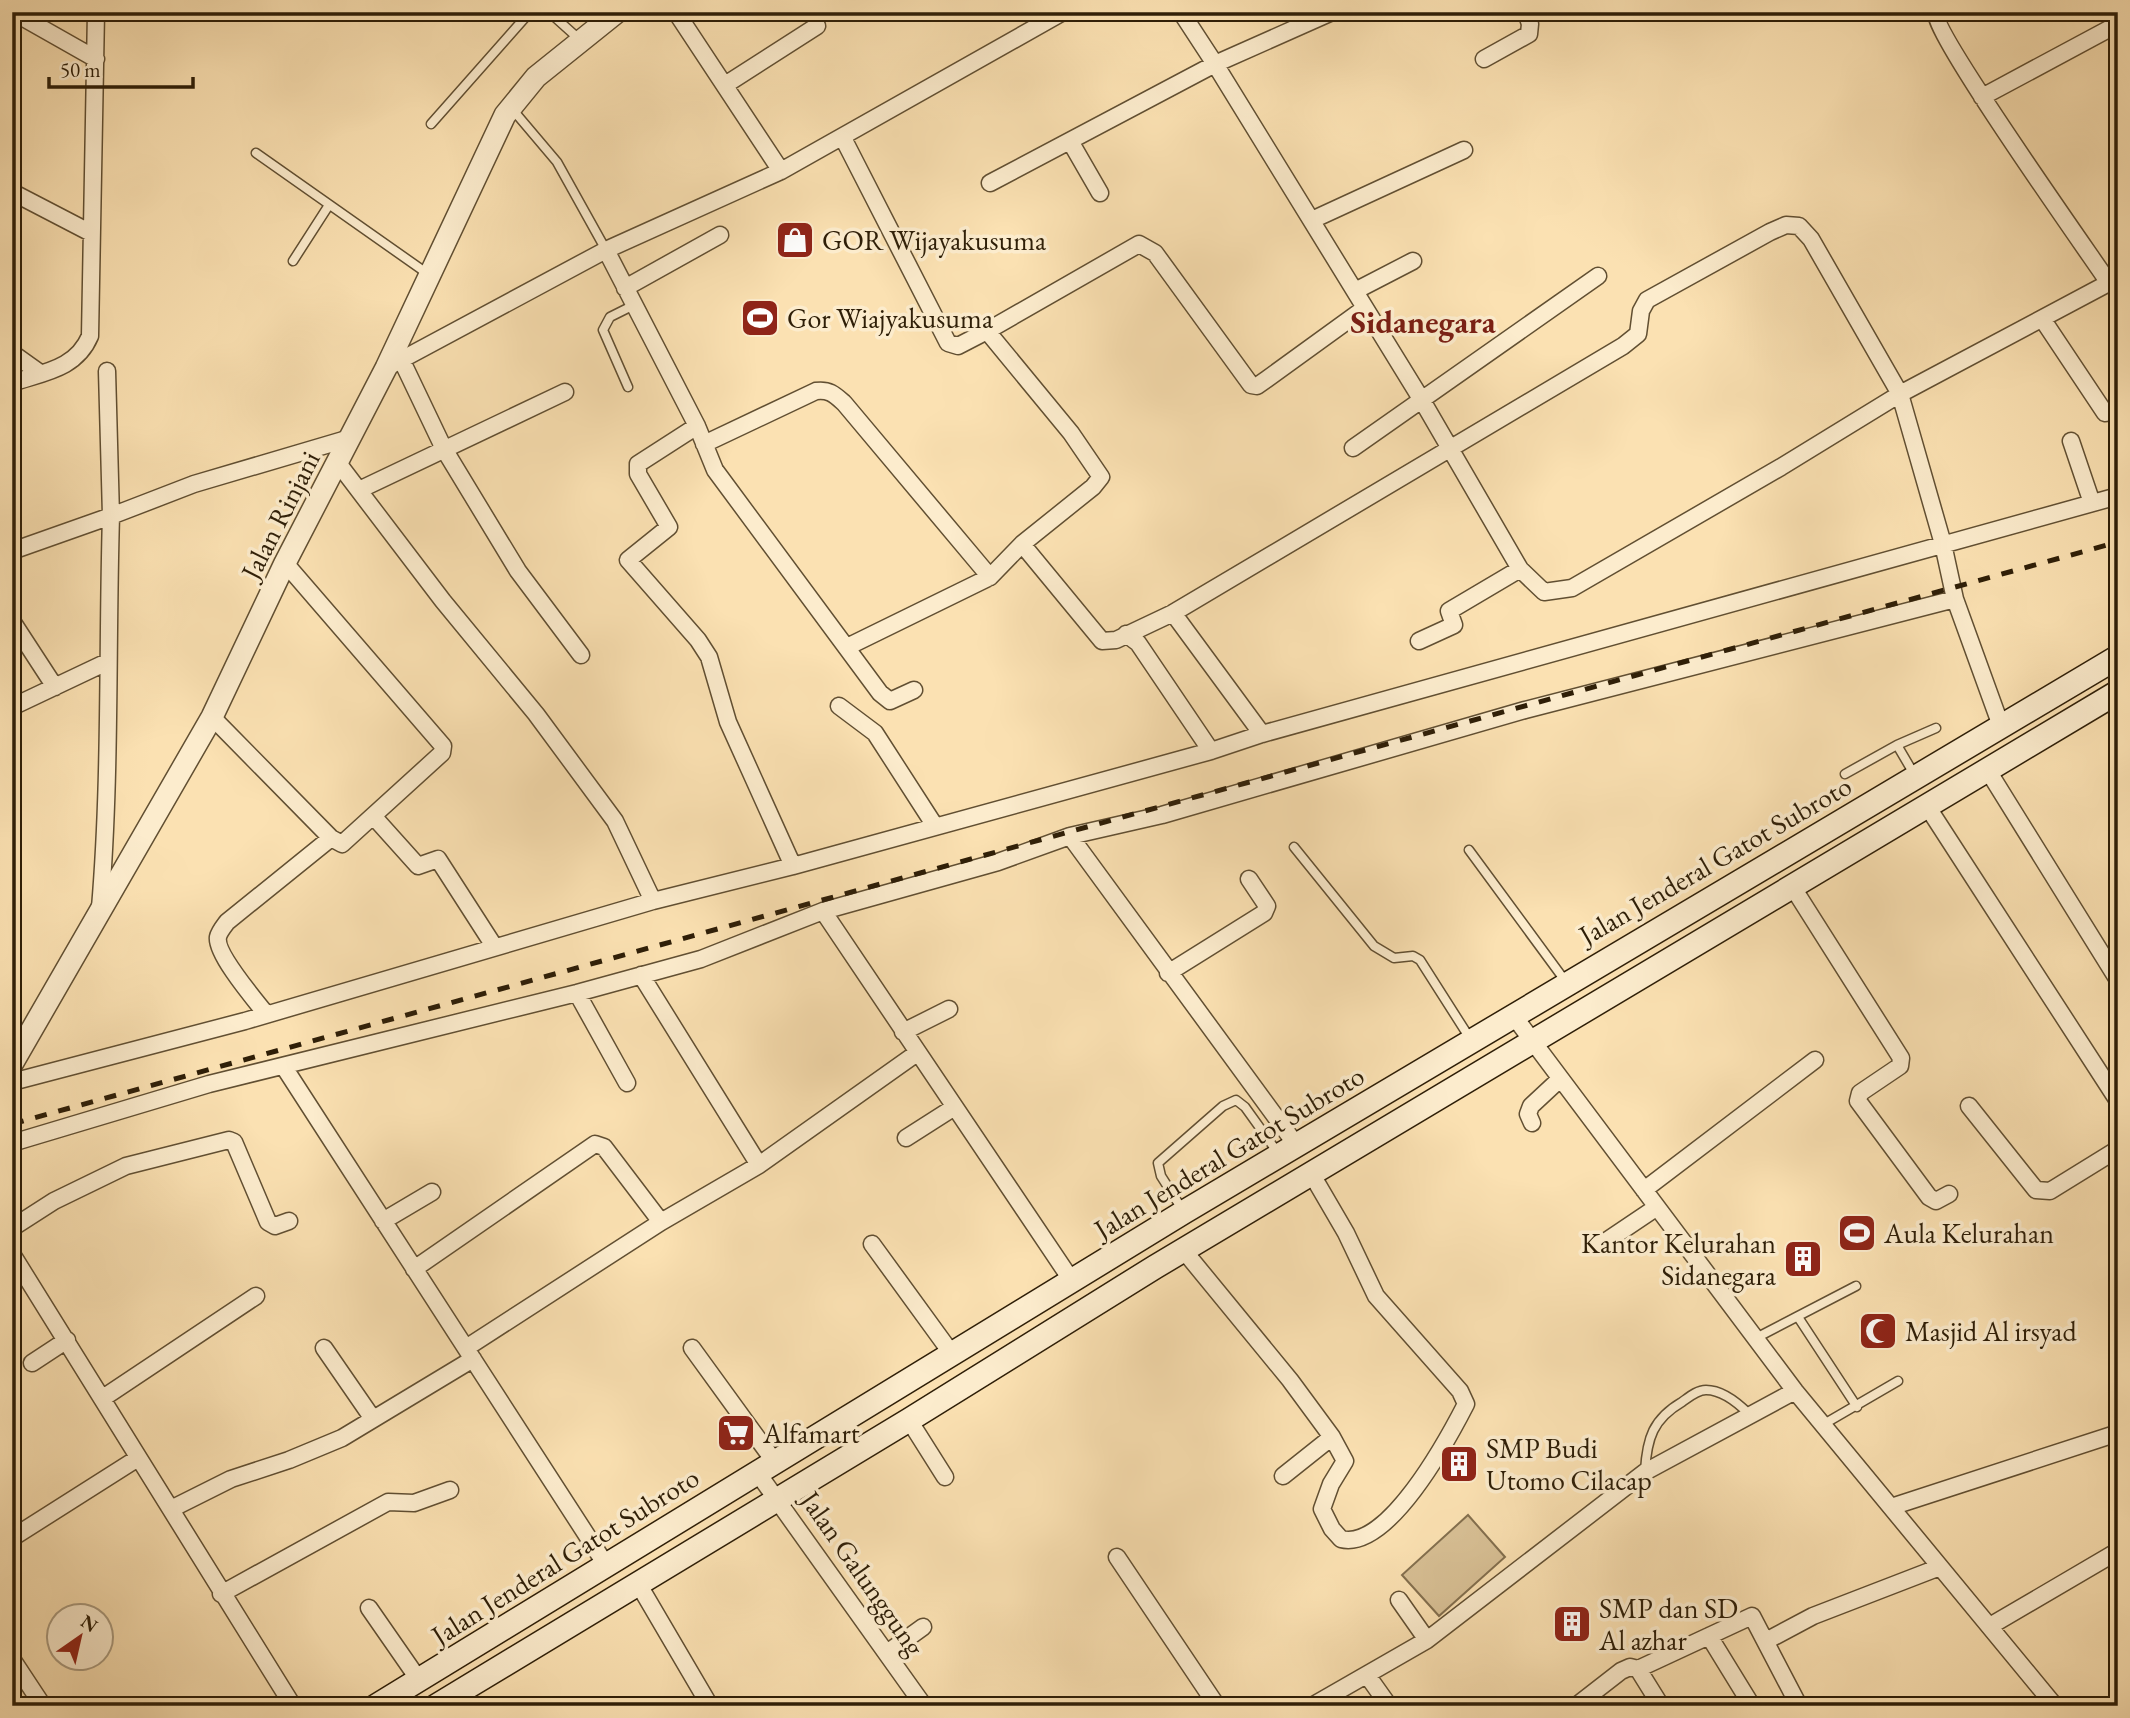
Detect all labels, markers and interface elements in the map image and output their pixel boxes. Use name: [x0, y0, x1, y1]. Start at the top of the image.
scale bar: [49, 46, 192, 90]
text: 50 m: [60, 56, 101, 83]
shop icon: GOR Wijayakusuma: [774, 219, 816, 261]
place label: GOR Wijayakusuma: [822, 222, 1047, 258]
sports icon: Gor Wiajyakusuma: [739, 297, 781, 339]
place label: Gor Wiajyakusuma: [787, 300, 994, 336]
district label: Sidanegara: [1350, 301, 1497, 343]
street label: Jalan Rinjani: [231, 444, 328, 587]
street label: Jalan Jenderal Gatot Subroto: [1571, 767, 1858, 954]
street label: Jalan Jenderal Gatot Subroto: [1086, 1057, 1371, 1248]
sports icon: Aula Kelurahan: [1836, 1212, 1878, 1254]
place label: Aula Kelurahan: [1883, 1215, 2054, 1251]
place label: Kantor Kelurahan Sidanegara: [1581, 1225, 1777, 1293]
building icon: Kantor Kelurahan Sidanegara: [1782, 1238, 1824, 1280]
mosque icon: Masjid Al irsyad: [1857, 1310, 1899, 1352]
place label: Masjid Al irsyad: [1905, 1313, 2078, 1349]
supermarket icon: Alfamart: [715, 1412, 757, 1454]
place label: Alfamart: [762, 1415, 860, 1451]
place label: SMP Budi Utomo Cilacap: [1486, 1430, 1652, 1498]
building icon: SMP Budi Utomo Cilacap: [1438, 1443, 1480, 1485]
street label: Jalan Jenderal Gatot Subroto: [423, 1459, 705, 1654]
street label: Jalan Galunggung: [792, 1482, 934, 1663]
place label: SMP dan SD Al azhar: [1598, 1590, 1738, 1658]
north arrow: [46, 1602, 116, 1672]
building icon: SMP dan SD Al azhar: [1551, 1603, 1593, 1645]
text: N: [76, 1609, 103, 1638]

